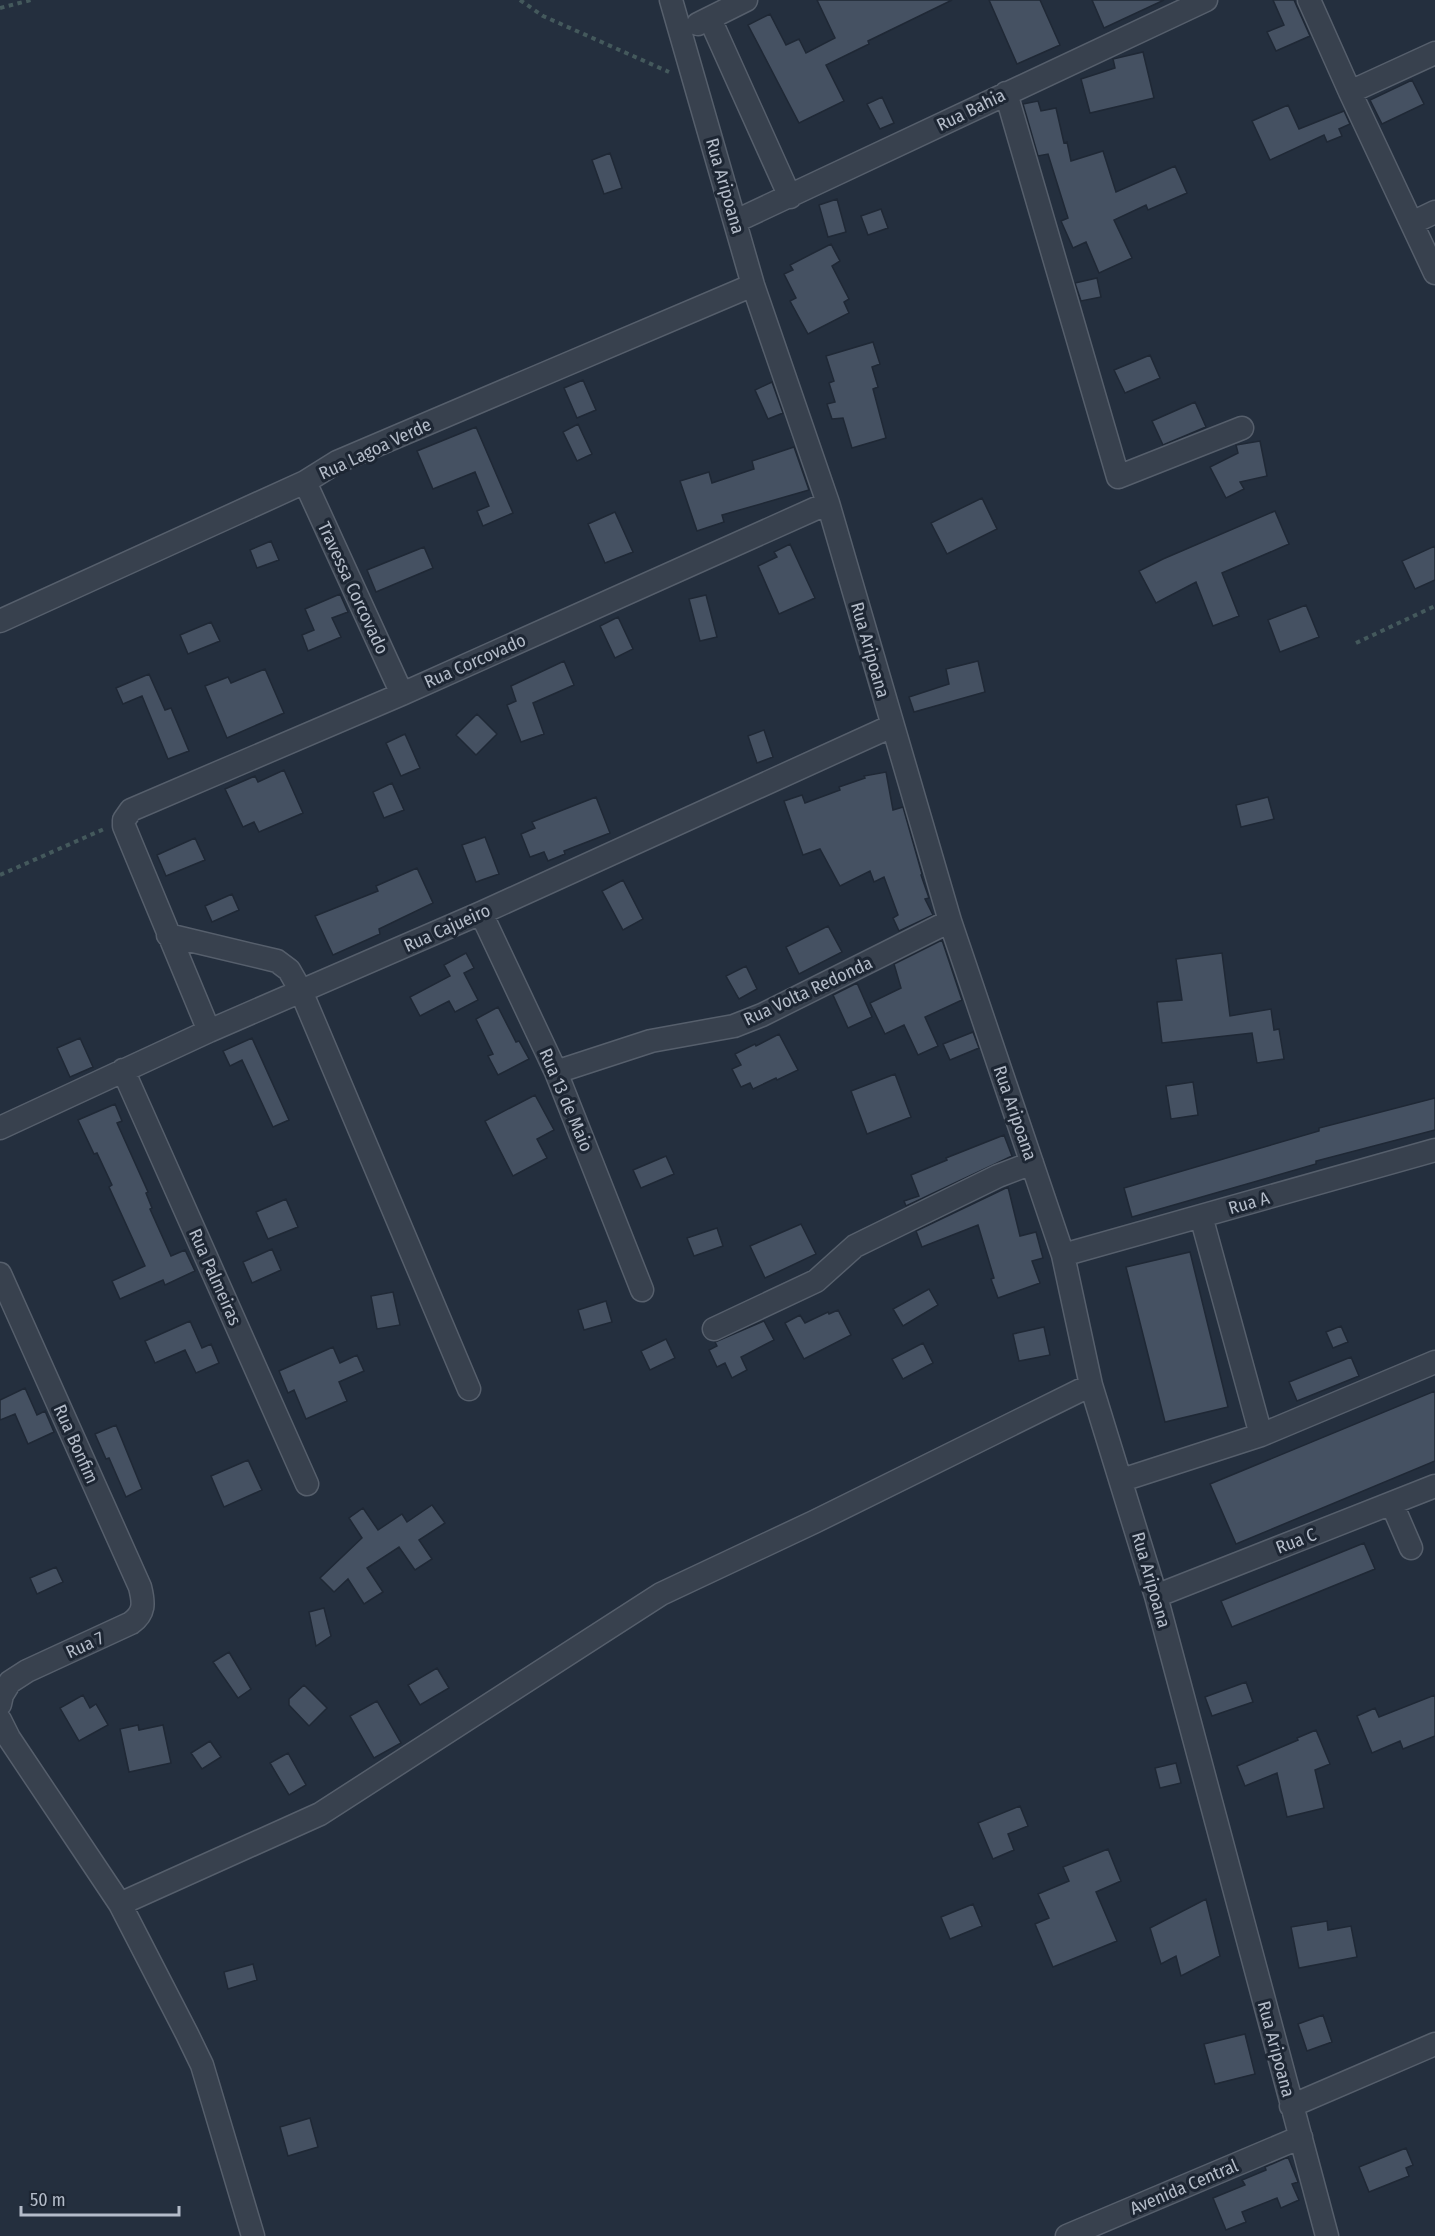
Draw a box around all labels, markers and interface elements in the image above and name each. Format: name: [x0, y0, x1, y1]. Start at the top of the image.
street label: Rua Bahia: [933, 84, 1009, 136]
street label: Rua Aripoana: [701, 136, 749, 237]
street label: Rua Lagoa Verde: [315, 413, 435, 485]
street label: Travessa Corcovado: [313, 518, 393, 658]
street label: Rua Aripoana: [846, 600, 894, 701]
street label: Rua Corcovado: [421, 629, 529, 693]
street label: Rua Cajueiro: [400, 899, 494, 957]
street label: Rua Volta Redonda: [740, 951, 876, 1030]
street label: Rua 13 de Maio: [534, 1045, 598, 1155]
street label: Rua Aripoana: [989, 1063, 1042, 1163]
street label: Rua A: [1226, 1187, 1273, 1219]
street label: Rua Palmeiras: [184, 1225, 246, 1329]
street label: Rua Bonfim: [49, 1401, 103, 1487]
street label: Rua C: [1273, 1523, 1319, 1559]
street label: Rua Aripoana: [1127, 1530, 1175, 1631]
street label: Rua 7: [62, 1627, 108, 1663]
street label: Rua Aripoana: [1253, 1999, 1299, 2100]
street label: Avenida Central: [1127, 2154, 1242, 2220]
scale bar: [21, 2179, 178, 2217]
text: 50 m: [30, 2189, 66, 2211]

